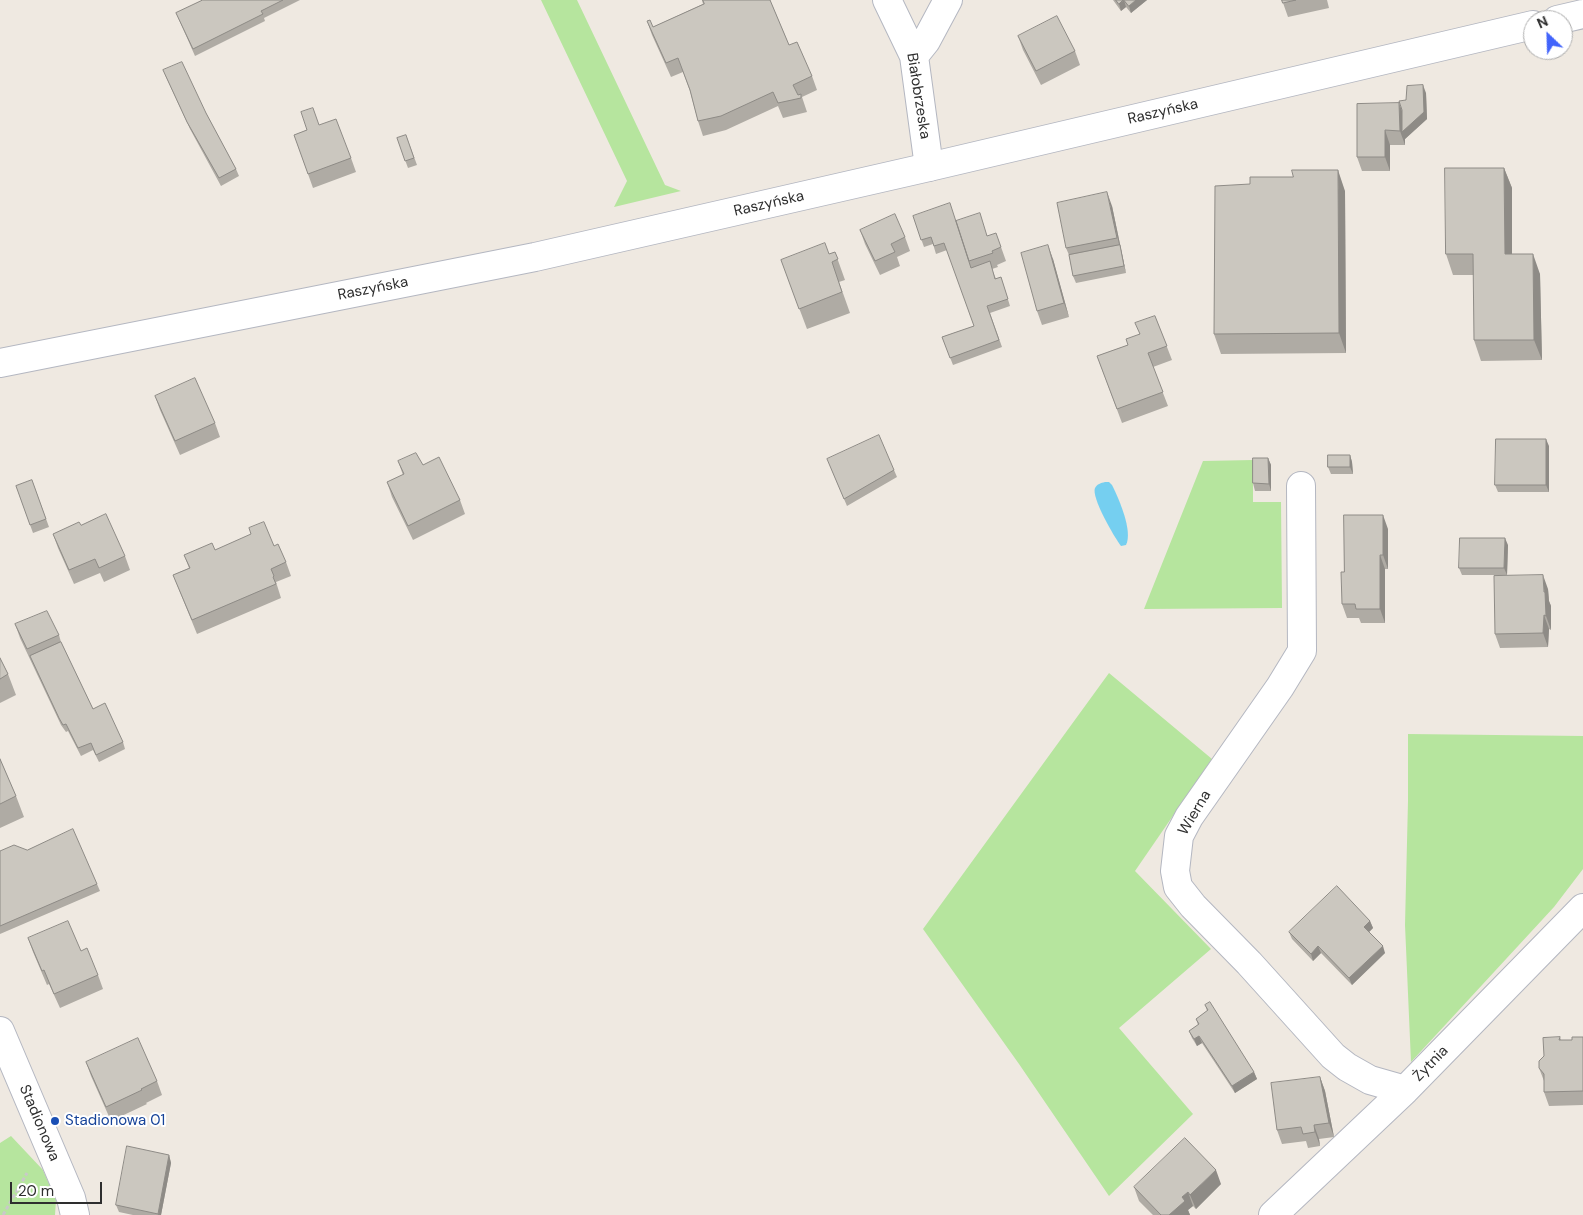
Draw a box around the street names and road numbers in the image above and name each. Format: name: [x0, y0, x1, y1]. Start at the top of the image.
street label: Białobrzeska: [902, 52, 934, 140]
street label: Raszyńska: [1126, 95, 1200, 129]
street label: Raszyńska: [732, 187, 806, 221]
street label: Raszyńska: [336, 273, 410, 305]
street label: Wierna: [1175, 787, 1215, 839]
street label: Żytnia: [1410, 1042, 1452, 1086]
street label: Stadionowa: [15, 1082, 63, 1164]

